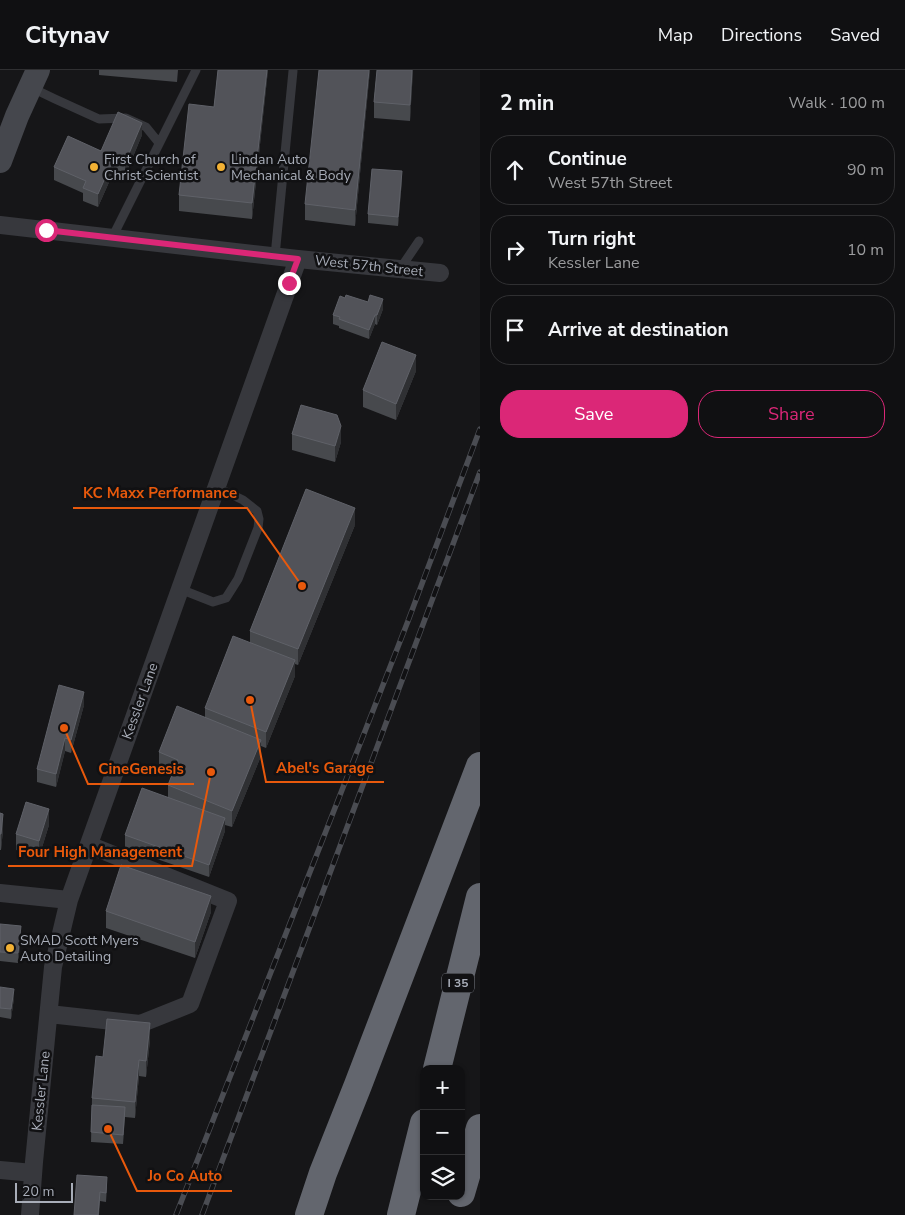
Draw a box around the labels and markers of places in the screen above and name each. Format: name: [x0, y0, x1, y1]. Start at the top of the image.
place label: First Church of Christ Scientist: [104, 150, 198, 185]
place label: Lindan Auto Mechanical & Body: [231, 150, 352, 185]
marker: First Church of Christ Scientist: [88, 161, 100, 173]
marker: Lindan Auto Mechanical & Body: [215, 161, 227, 173]
callout: KC Maxx Performance: [73, 478, 247, 508]
callout: Abel's Garage: [266, 752, 384, 782]
callout: CineGenesis: [88, 754, 194, 784]
callout: Four High Management: [8, 836, 192, 866]
place label: SMAD Scott Myers Auto Detailing: [20, 931, 139, 966]
marker: SMAD Scott Myers Auto Detailing: [4, 942, 16, 954]
callout: Jo Co Auto: [137, 1161, 232, 1191]

